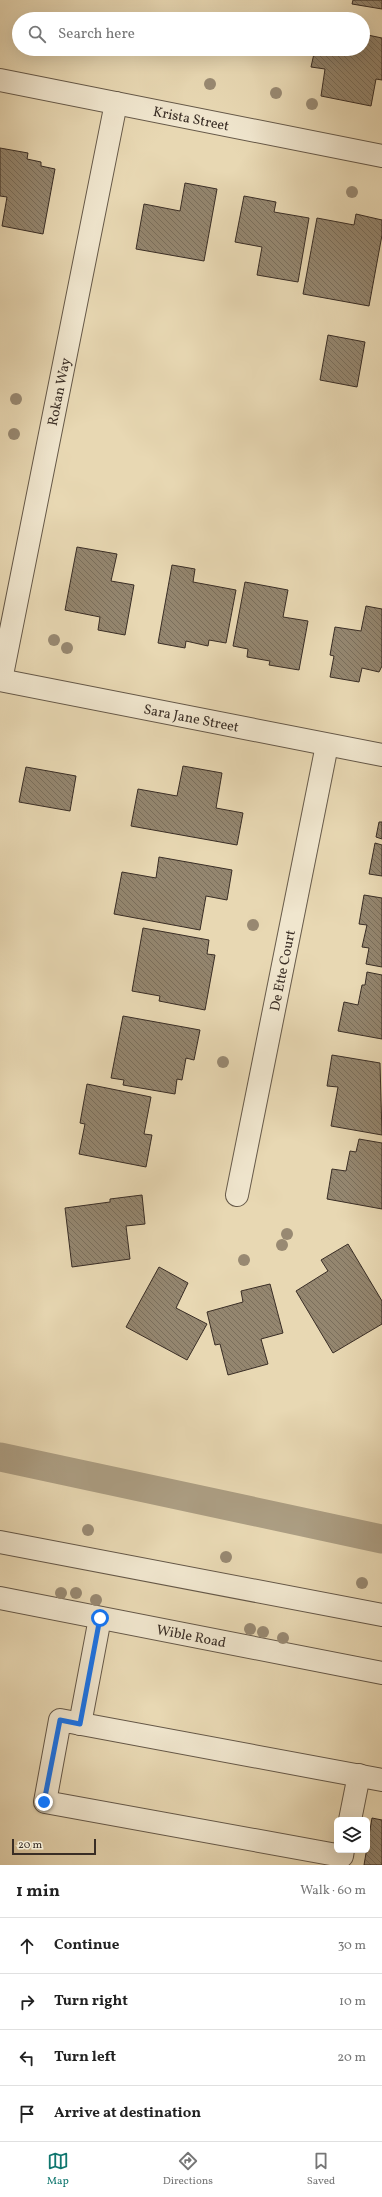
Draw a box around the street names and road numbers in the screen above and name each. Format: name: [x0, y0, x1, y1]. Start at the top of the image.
street label: Krista Street: [151, 103, 231, 136]
street label: Rokan Way: [44, 356, 76, 428]
street label: Sara Jane Street: [142, 700, 240, 738]
street label: De Ette Court: [266, 928, 301, 1013]
street label: Wible Road: [155, 1621, 228, 1653]

